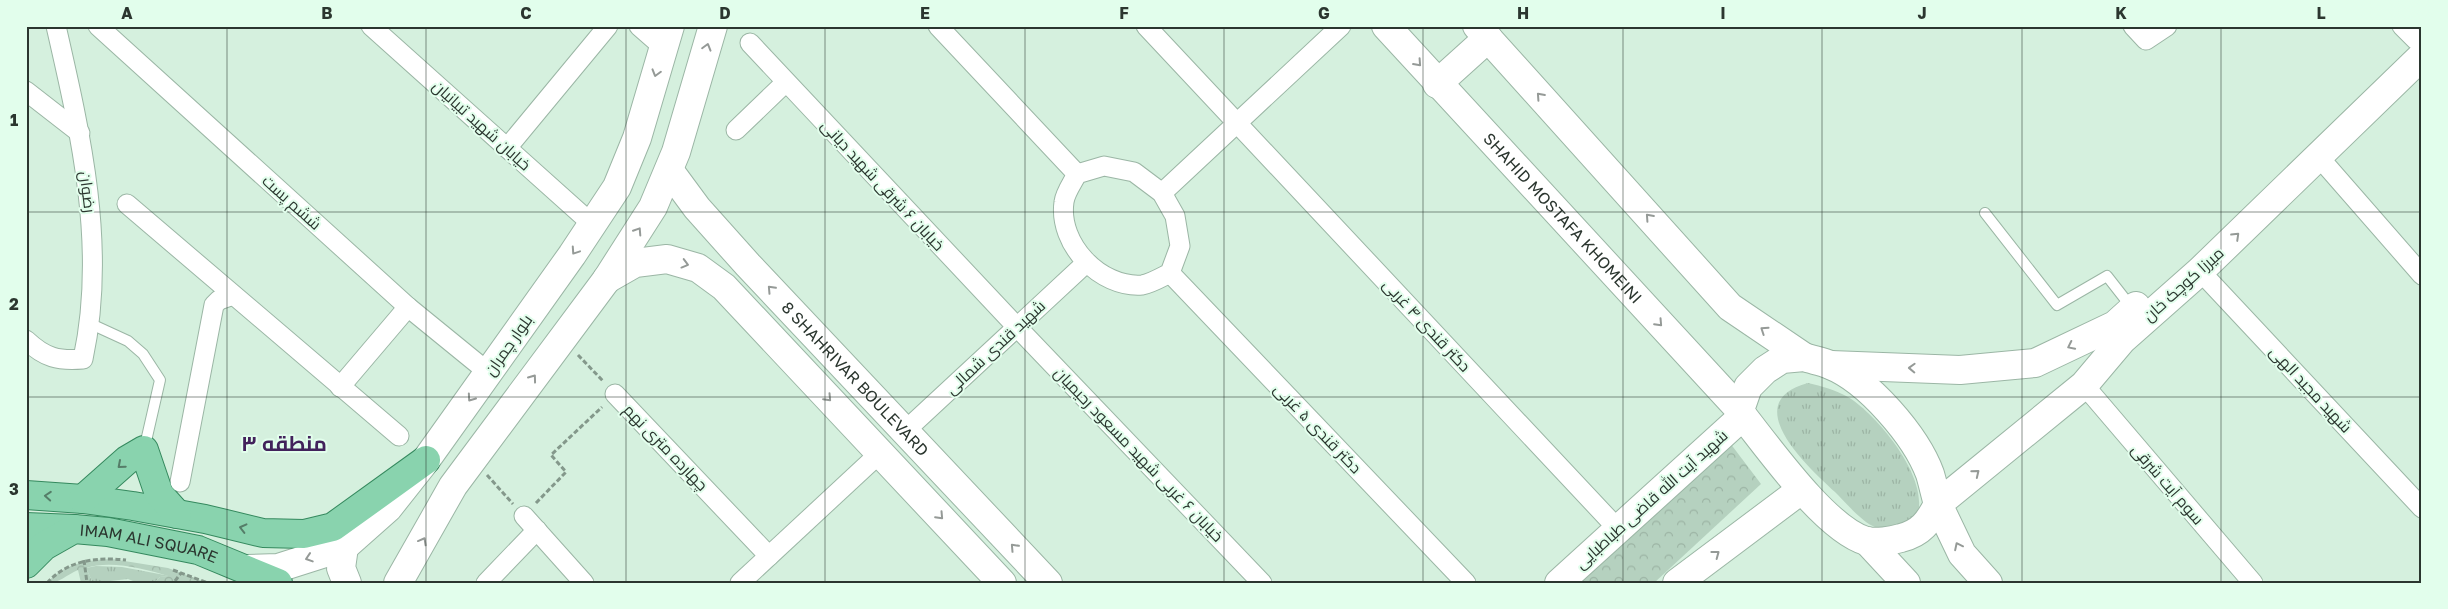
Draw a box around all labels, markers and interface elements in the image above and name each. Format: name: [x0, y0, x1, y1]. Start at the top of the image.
text: A: [121, 3, 133, 23]
text: B: [321, 3, 333, 23]
text: C: [520, 3, 532, 23]
text: D: [719, 3, 731, 23]
text: E: [920, 3, 930, 23]
text: F: [1119, 3, 1129, 23]
text: G: [1318, 3, 1330, 23]
text: H: [1517, 3, 1529, 23]
text: I: [1720, 3, 1726, 23]
text: J: [1917, 3, 1927, 23]
text: K: [2115, 3, 2127, 23]
text: L: [2316, 3, 2326, 23]
one-way arrow: [701, 43, 711, 52]
one-way arrow: [1412, 57, 1421, 66]
one-way arrow: [652, 68, 662, 77]
street label: خیابان شهید تبیانیان: [428, 75, 535, 175]
one-way arrow: [1537, 92, 1546, 101]
text: 1: [10, 110, 18, 130]
street label: خیابان ۶ شرقی شهید دیانی: [816, 115, 949, 255]
street label: SHAHID MOSTAFA KHOMEINI: [1479, 128, 1646, 307]
street label: رضوان: [75, 170, 100, 214]
street label: ششم پست: [257, 170, 326, 235]
one-way arrow: [1645, 213, 1654, 222]
one-way arrow: [631, 227, 641, 236]
one-way arrow: [2230, 233, 2239, 242]
street label: میرزا کوچک خان: [2139, 243, 2229, 327]
one-way arrow: [572, 246, 581, 255]
one-way arrow: [681, 259, 689, 269]
street label: دکتر قندی ۴ غربی: [1378, 274, 1475, 376]
one-way arrow: [768, 285, 777, 294]
text: 2: [9, 294, 19, 314]
street label: شهید قندی شمالی: [941, 295, 1050, 399]
street label: 8 SHAHRIVAR BOULEVARD: [778, 297, 933, 460]
street label: بلوار چمران: [480, 310, 538, 381]
one-way arrow: [1653, 318, 1662, 327]
one-way arrow: [1760, 327, 1769, 336]
one-way arrow: [2067, 340, 2076, 350]
street label: شهید مجید الهی: [2265, 341, 2356, 437]
street label: خیابان ۶ غربی شهید مسعود رحیمیان: [1049, 362, 1228, 546]
one-way arrow: [1908, 363, 1916, 373]
one-way arrow: [527, 374, 537, 383]
street label: دکتر قندی ۵ غربی: [1269, 379, 1366, 478]
one-way arrow: [468, 392, 477, 402]
one-way arrow: [822, 392, 831, 401]
street label: چهارده متری نهم: [618, 399, 712, 496]
street label: شهید آیت الله قاضی طباطبایی: [1571, 425, 1732, 574]
district label: منطقه ۳: [241, 430, 327, 456]
street label: سوم آیت شرقی: [2126, 439, 2209, 530]
one-way arrow: [118, 459, 127, 468]
one-way arrow: [1970, 471, 1979, 479]
text: 3: [9, 479, 19, 499]
one-way arrow: [44, 491, 52, 502]
one-way arrow: [934, 511, 943, 520]
street label: IMAM ALI SQUARE: [79, 520, 221, 567]
one-way arrow: [238, 523, 247, 534]
one-way arrow: [417, 537, 427, 546]
one-way arrow: [1954, 542, 1965, 551]
one-way arrow: [1011, 544, 1020, 553]
one-way arrow: [1710, 551, 1719, 559]
one-way arrow: [306, 552, 314, 562]

